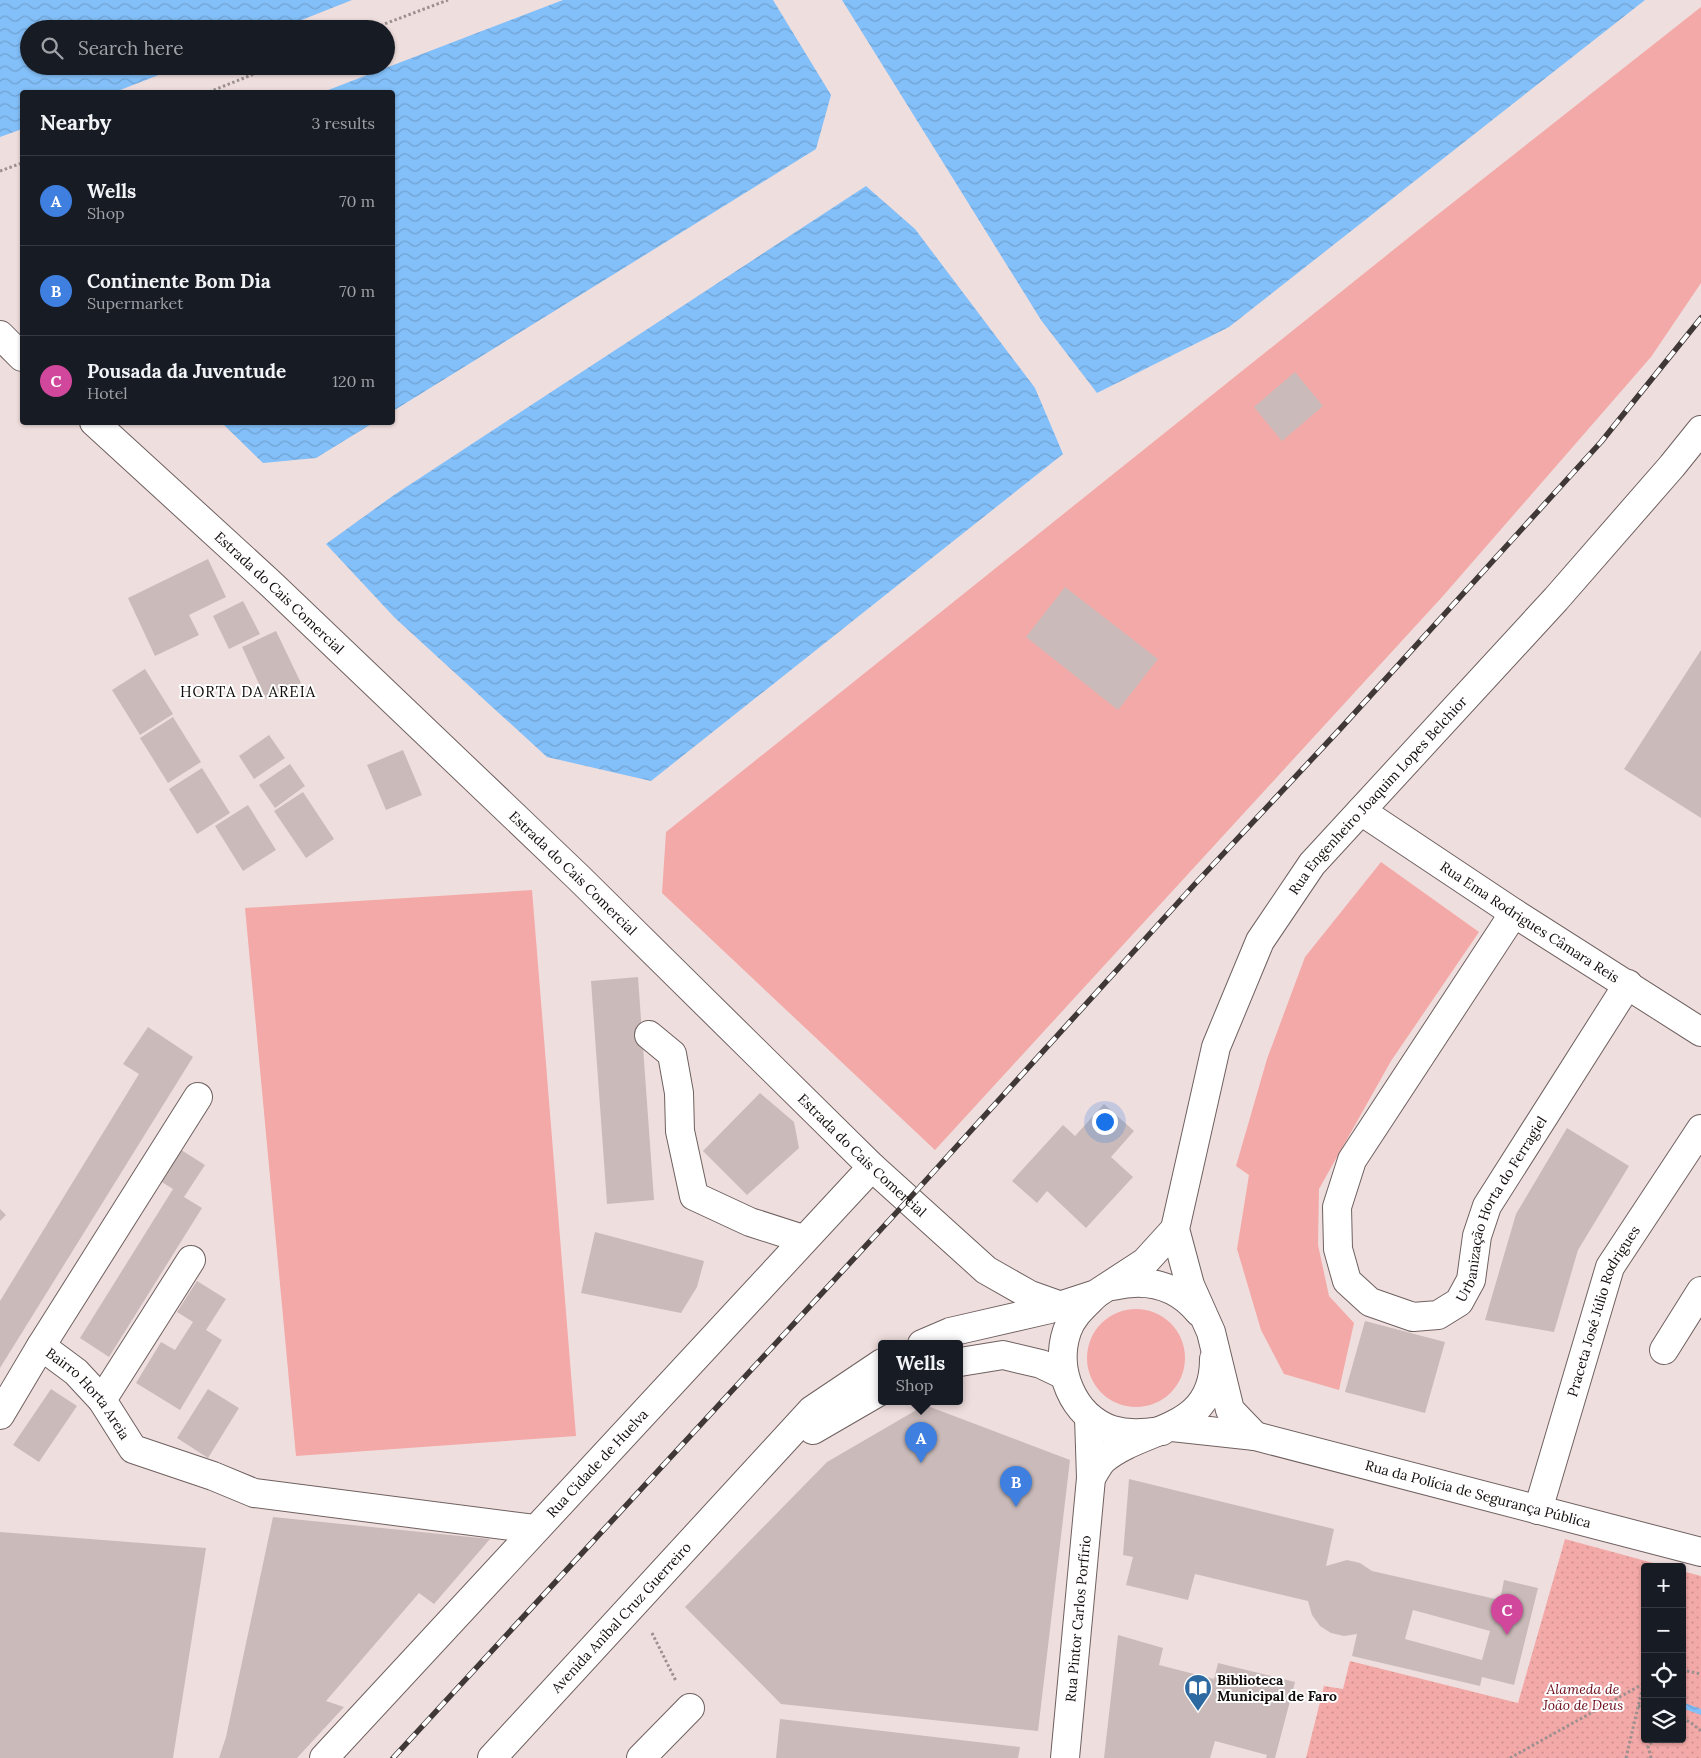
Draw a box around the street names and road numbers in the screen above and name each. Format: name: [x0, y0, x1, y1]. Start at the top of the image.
street label: Estrada do Cais Comercial: [211, 528, 348, 658]
street label: Rua Engenheiro Joaquim Lopes Belchior: [1285, 692, 1471, 898]
street label: Estrada do Cais Comercial: [505, 807, 641, 939]
street label: Rua Ema Rodrigues Câmara Reis: [1437, 857, 1623, 987]
street label: Estrada do Cais Comercial: [794, 1090, 930, 1221]
street label: Urbanização Horta do Ferragiel: [1452, 1113, 1551, 1305]
street label: Praceta José Júlio Rodrigues: [1563, 1222, 1644, 1399]
street label: Bairro Horta Areia: [42, 1344, 134, 1443]
street label: Rua Cidade de Huelva: [543, 1405, 652, 1521]
street label: Rua da Polícia de Segurança Pública: [1363, 1456, 1593, 1532]
street label: Rua Pintor Carlos Porfírio: [1061, 1534, 1095, 1703]
street label: Avenida Aníbal Cruz Guerreiro: [547, 1538, 695, 1697]

